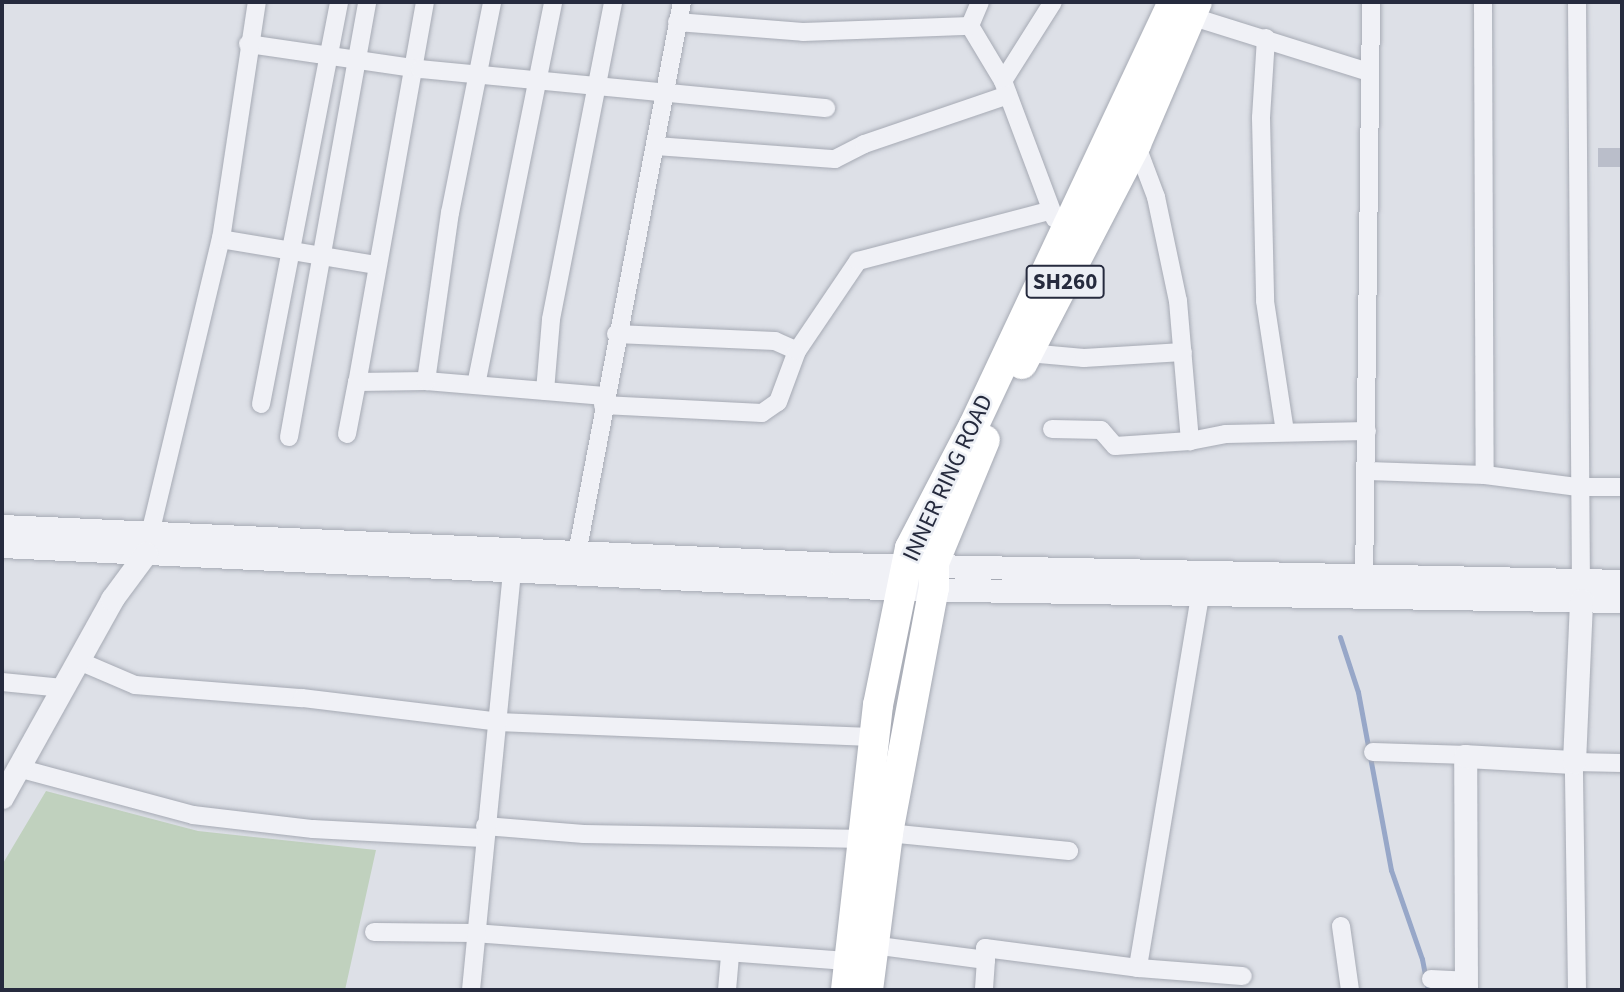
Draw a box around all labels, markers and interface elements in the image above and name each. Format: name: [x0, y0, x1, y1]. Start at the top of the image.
road number: SH260: [1025, 262, 1105, 302]
street label: INNER RING ROAD: [897, 390, 999, 566]

